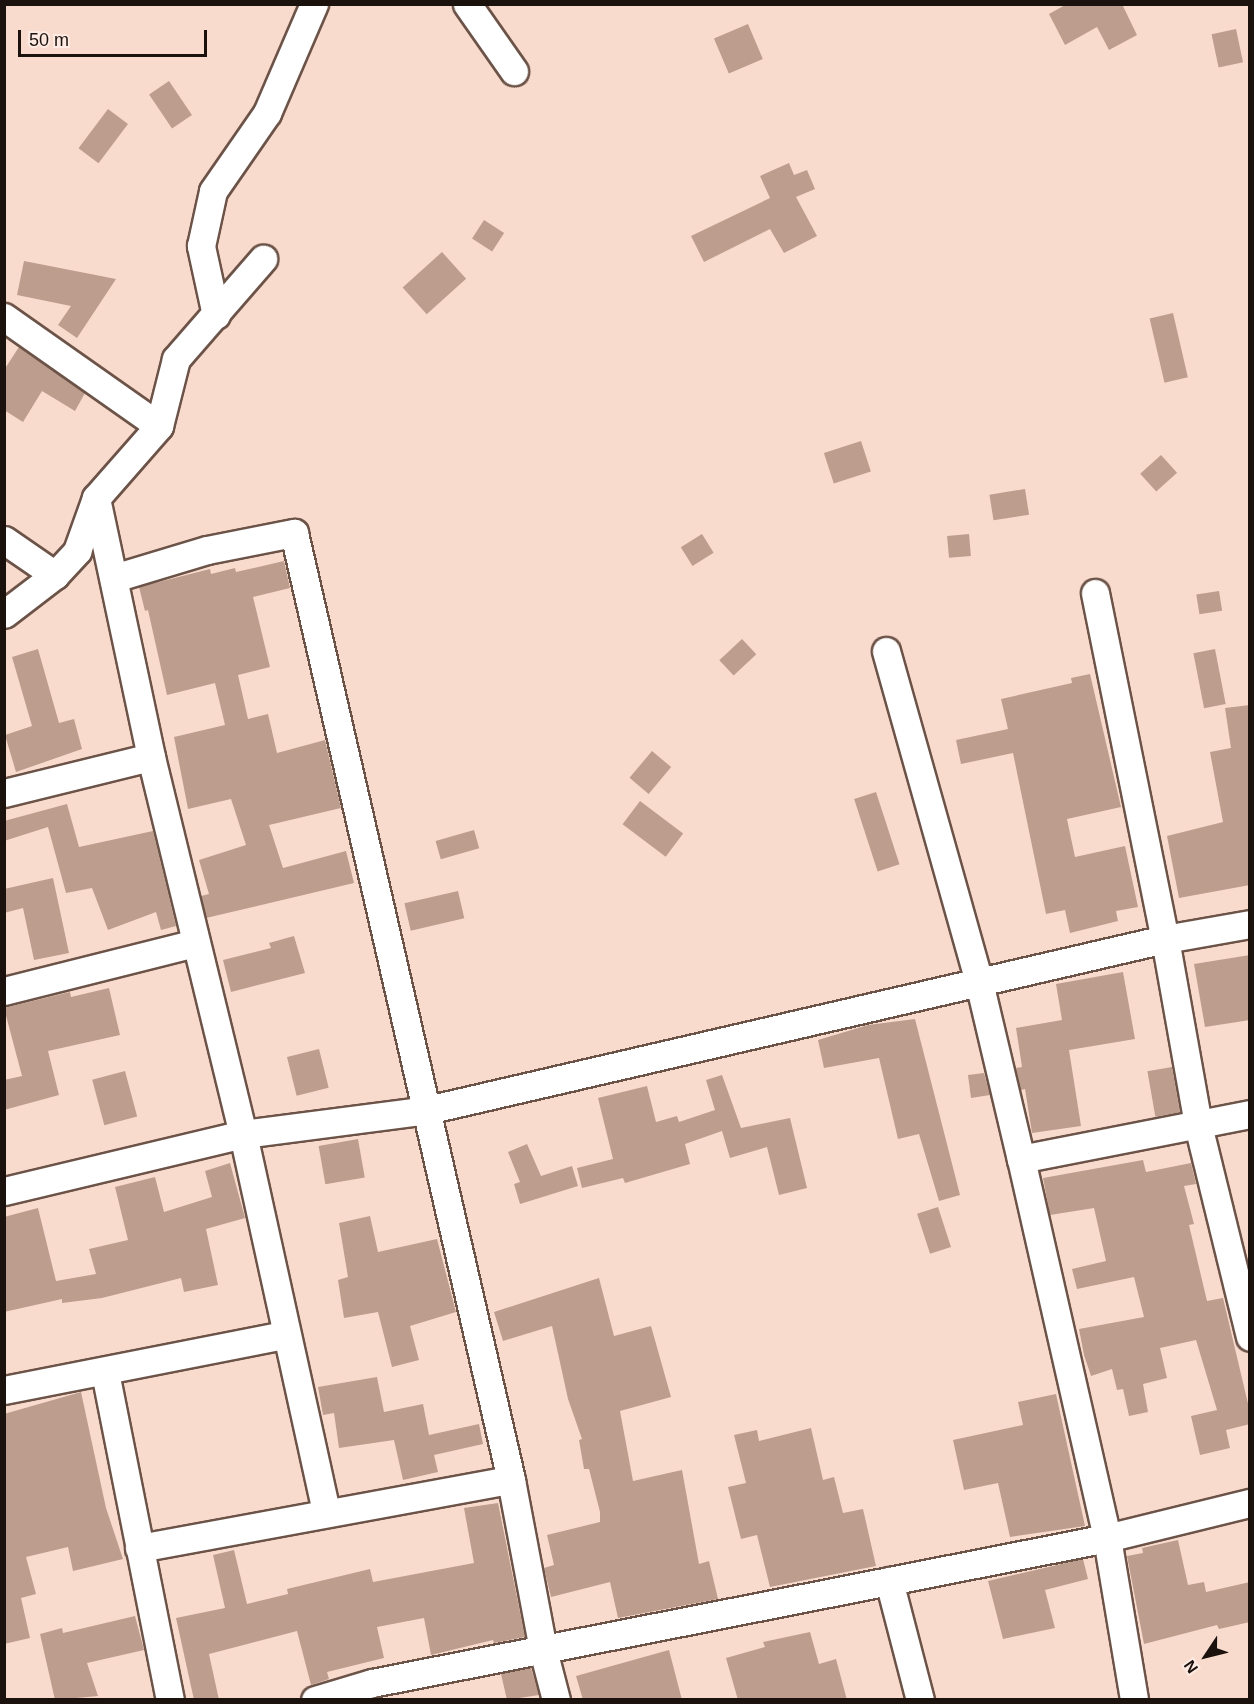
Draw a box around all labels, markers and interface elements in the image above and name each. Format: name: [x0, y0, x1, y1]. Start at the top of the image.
scale bar: [21, 18, 210, 56]
text: 50 m: [29, 30, 69, 50]
north arrow: [1176, 1626, 1236, 1686]
text: N: [1181, 1657, 1201, 1676]

